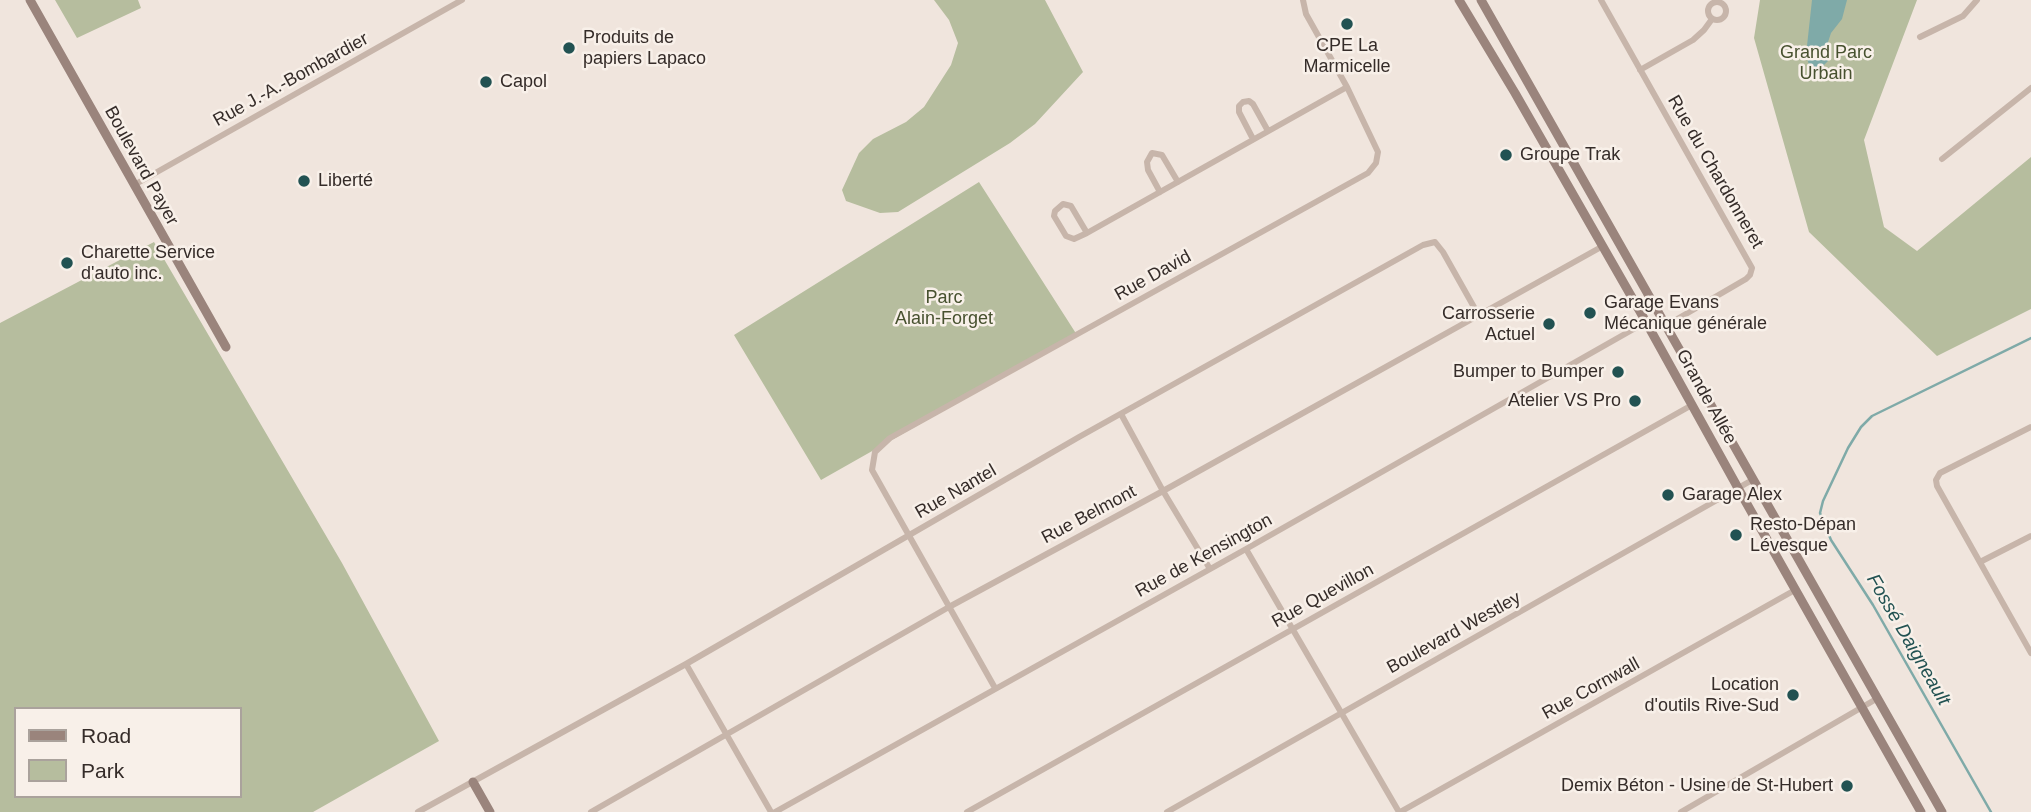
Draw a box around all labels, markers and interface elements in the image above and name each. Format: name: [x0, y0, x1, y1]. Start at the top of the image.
marker: CPE La Marmicelle: [1339, 16, 1355, 32]
place label: Produits de papiers Lapaco: [583, 27, 706, 70]
street label: Rue J.-A.-Bombardier: [210, 28, 372, 132]
place label: CPE La Marmicelle: [1303, 35, 1391, 78]
marker: Produits de papiers Lapaco: [561, 40, 577, 56]
park label: Grand Parc Urbain: [1780, 42, 1872, 84]
place label: Capol: [500, 71, 547, 93]
marker: Capol: [478, 74, 494, 90]
street label: Rue du Chardonneret: [1662, 92, 1768, 252]
street label: Boulevard Payer: [99, 103, 183, 229]
place label: Groupe Trak: [1520, 144, 1620, 166]
marker: Groupe Trak: [1498, 147, 1514, 163]
place label: Liberté: [318, 170, 373, 192]
marker: Liberté: [296, 173, 312, 189]
place label: Charette Service d'auto inc.: [81, 242, 215, 284]
street label: Rue David: [1111, 246, 1195, 306]
marker: Charette Service d'auto inc.: [59, 255, 75, 271]
park label: Parc Alain-Forget: [895, 287, 993, 330]
place label: Garage Evans Mécanique générale: [1604, 292, 1767, 334]
place label: Carrosserie Actuel: [1442, 303, 1535, 346]
marker: Garage Evans Mécanique générale: [1582, 305, 1598, 321]
marker: Carrosserie Actuel: [1541, 316, 1557, 332]
street label: Grande Allée: [1671, 346, 1741, 448]
place label: Bumper to Bumper: [1453, 361, 1604, 383]
marker: Bumper to Bumper: [1610, 364, 1626, 380]
place label: Atelier VS Pro: [1508, 390, 1621, 412]
marker: Atelier VS Pro: [1627, 393, 1643, 409]
street label: Rue Nantel: [912, 460, 1000, 524]
street label: Rue Belmont: [1038, 481, 1140, 549]
place label: Garage Alex: [1682, 484, 1782, 506]
marker: Garage Alex: [1660, 487, 1676, 503]
street label: Rue de Kensington: [1132, 509, 1276, 603]
place label: Resto-Dépan Lévesque: [1750, 514, 1856, 556]
marker: Resto-Dépan Lévesque: [1728, 527, 1744, 543]
street label: Rue Quevillon: [1268, 559, 1378, 633]
water label: Fossé Daigneault: [1861, 570, 1955, 710]
street label: Boulevard Westley: [1383, 587, 1525, 679]
street label: Rue Cornwall: [1539, 653, 1643, 725]
place label: Location d'outils Rive-Sud: [1645, 674, 1779, 716]
marker: Location d'outils Rive-Sud: [1785, 687, 1801, 703]
legend: [14, 707, 242, 798]
text: Road: [81, 724, 131, 747]
text: Park: [81, 759, 124, 782]
place label: Demix Béton - Usine de St-Hubert: [1561, 775, 1833, 797]
marker: Demix Béton - Usine de St-Hubert: [1839, 778, 1855, 794]

